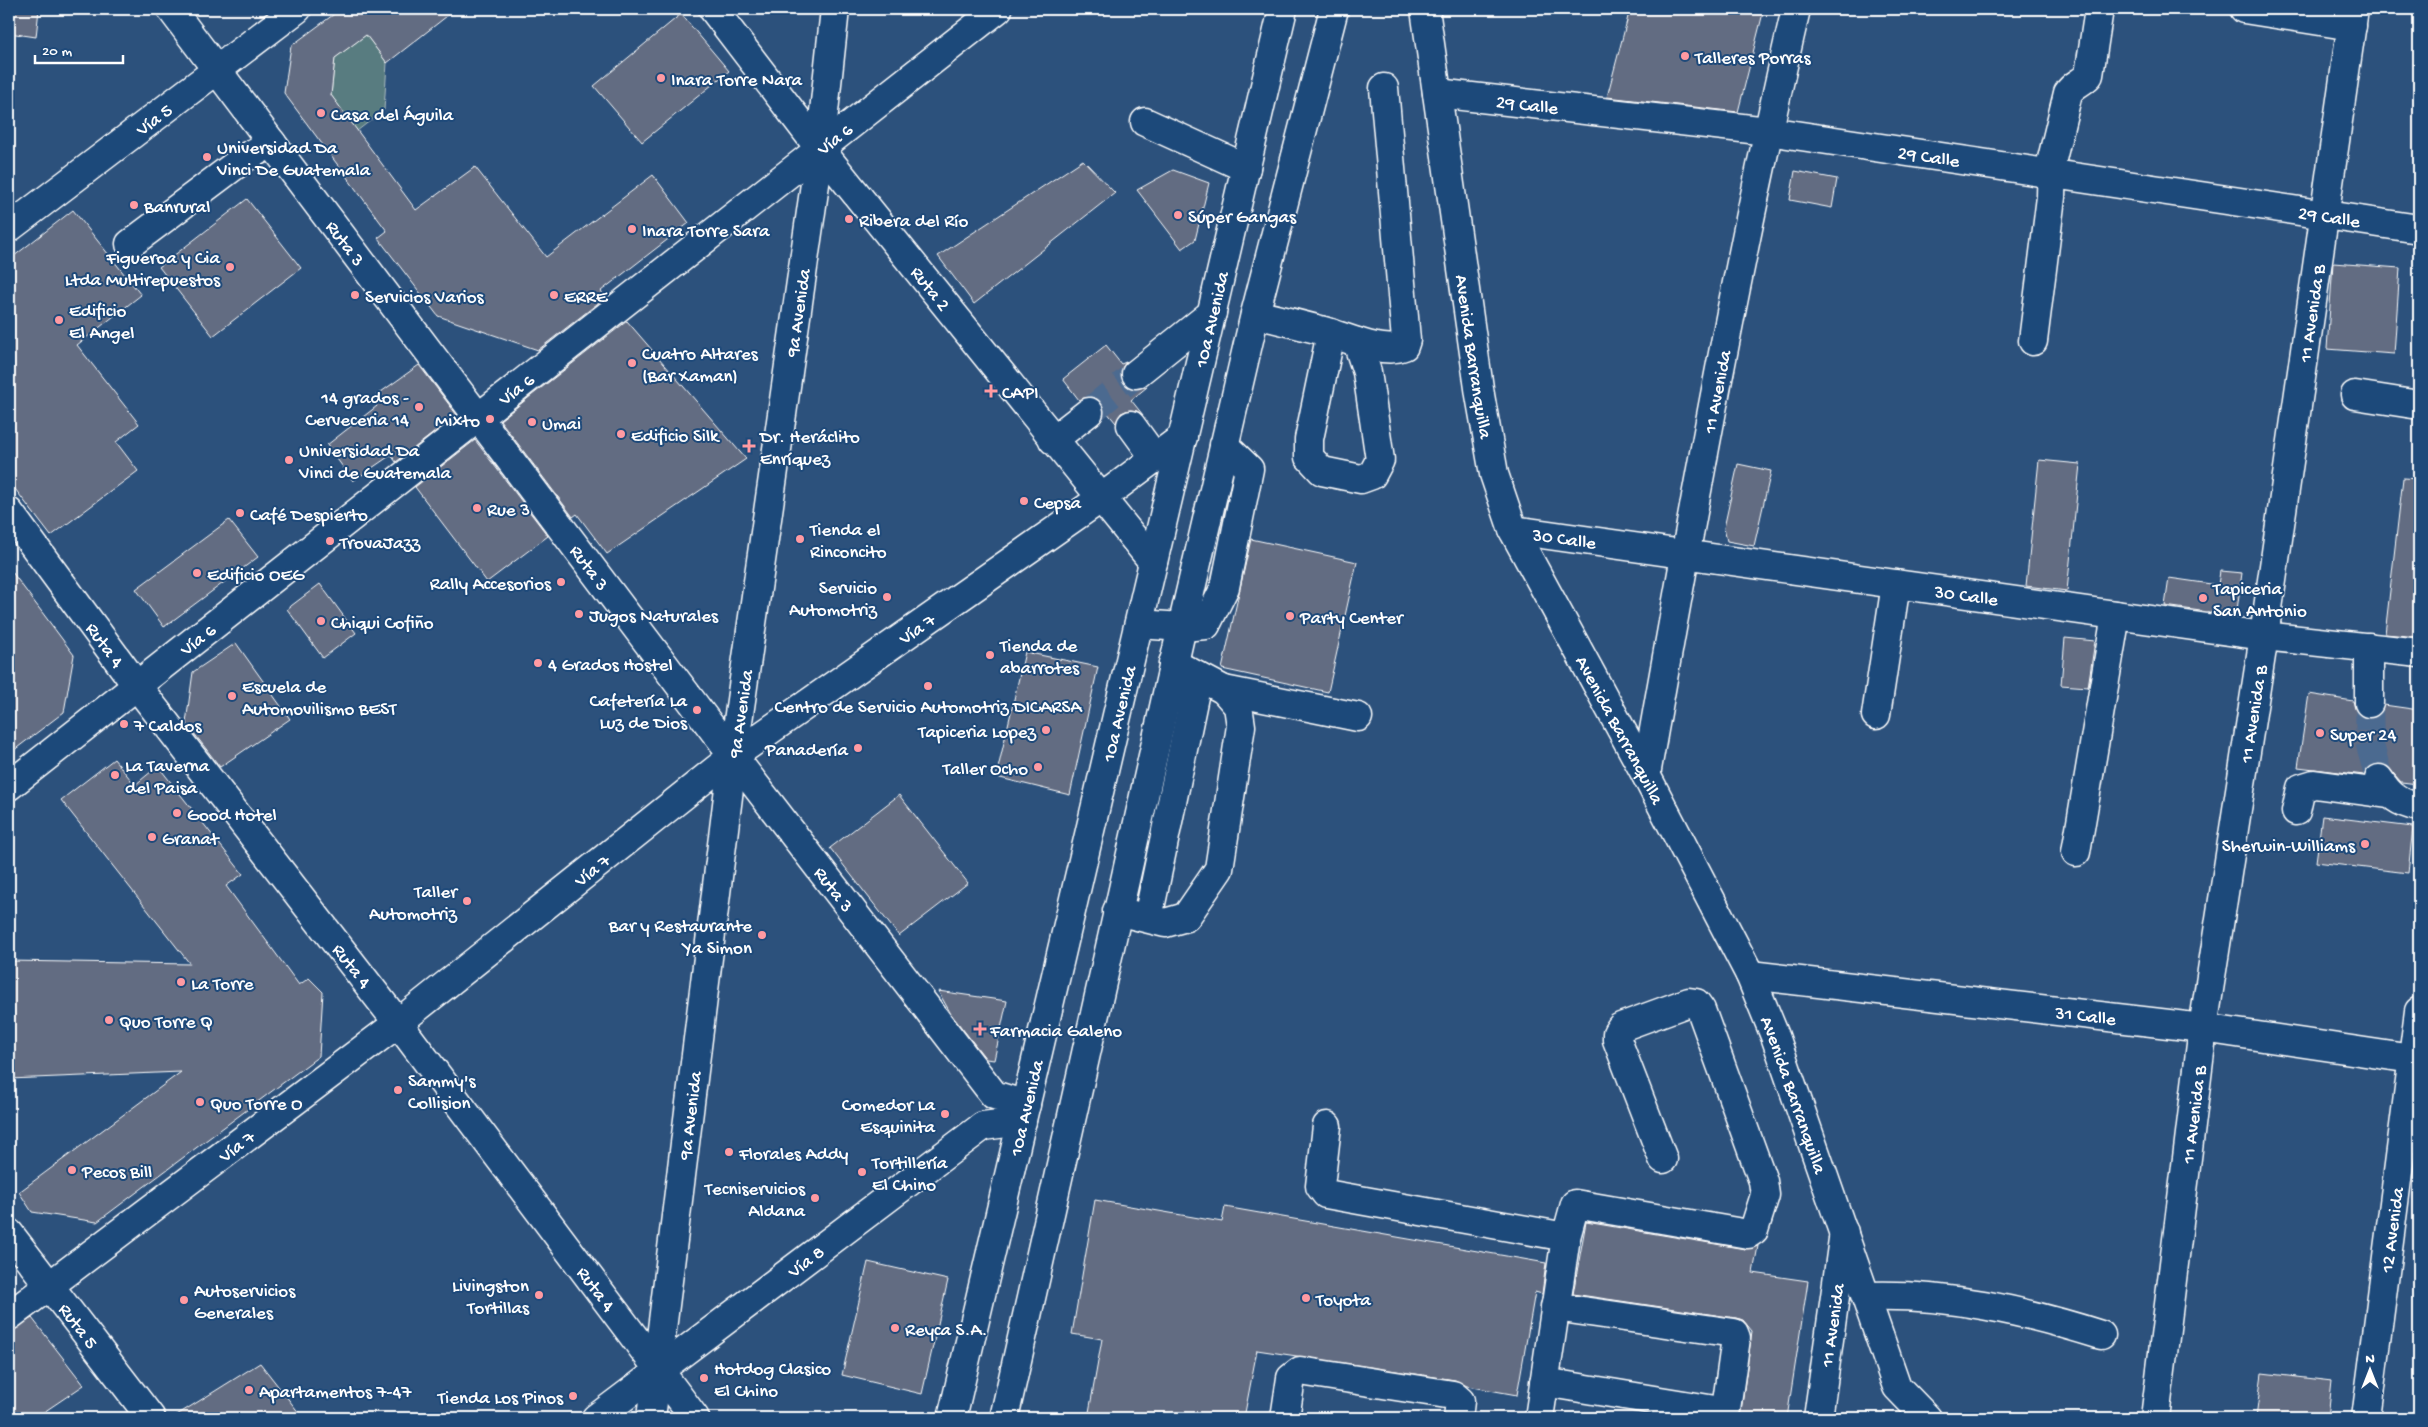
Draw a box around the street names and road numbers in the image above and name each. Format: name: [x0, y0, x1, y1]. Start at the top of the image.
street label: 29 Calle: [1495, 92, 1560, 122]
street label: Vía 5: [132, 100, 178, 143]
street label: Vía 6: [813, 119, 859, 163]
street label: 29 Calle: [1896, 143, 1961, 175]
street label: 29 Calle: [2296, 203, 2362, 235]
street label: Ruta 3: [319, 217, 369, 272]
street label: 11 Avenida B: [2295, 262, 2332, 365]
street label: Ruta 2: [904, 263, 954, 317]
street label: 9a Avenida: [782, 266, 818, 360]
street label: 10a Avenida: [1191, 268, 1236, 371]
street label: Avenida Barranquilla: [1448, 273, 1496, 442]
street label: 11 Avenida: [1700, 347, 1739, 436]
street label: Vía 6: [494, 369, 540, 413]
street label: 30 Calle: [1530, 525, 1598, 557]
street label: Ruta 3: [563, 541, 613, 597]
street label: 30 Calle: [1932, 581, 2000, 613]
street label: Vía 7: [895, 609, 942, 652]
street label: Ruta 4: [79, 619, 128, 673]
street label: Vía 6: [176, 620, 222, 663]
street label: Avenida Barranquilla: [1569, 653, 1668, 810]
street label: 10a Avenida: [1098, 662, 1144, 765]
street label: 11 Avenida B: [2236, 663, 2274, 766]
street label: 9a Avenida: [725, 667, 760, 761]
street label: Vía 7: [570, 850, 617, 894]
street label: Ruta 3: [807, 863, 857, 918]
street label: Ruta 4: [326, 940, 375, 994]
street label: 31 Calle: [2053, 1003, 2117, 1033]
street label: Avenida Barranquilla: [1753, 1013, 1830, 1179]
street label: 10a Avenida: [1006, 1057, 1051, 1159]
street label: 11 Avenida B: [2178, 1063, 2213, 1166]
street label: 9a Avenida: [675, 1069, 709, 1162]
street label: Vía 7: [214, 1126, 262, 1170]
street label: 12 Avenida: [2377, 1185, 2411, 1275]
street label: Vía 8: [783, 1242, 830, 1285]
street label: Ruta 4: [570, 1263, 619, 1317]
street label: 11 Avenida: [1817, 1281, 1852, 1370]
street label: Ruta 5: [52, 1300, 102, 1355]

